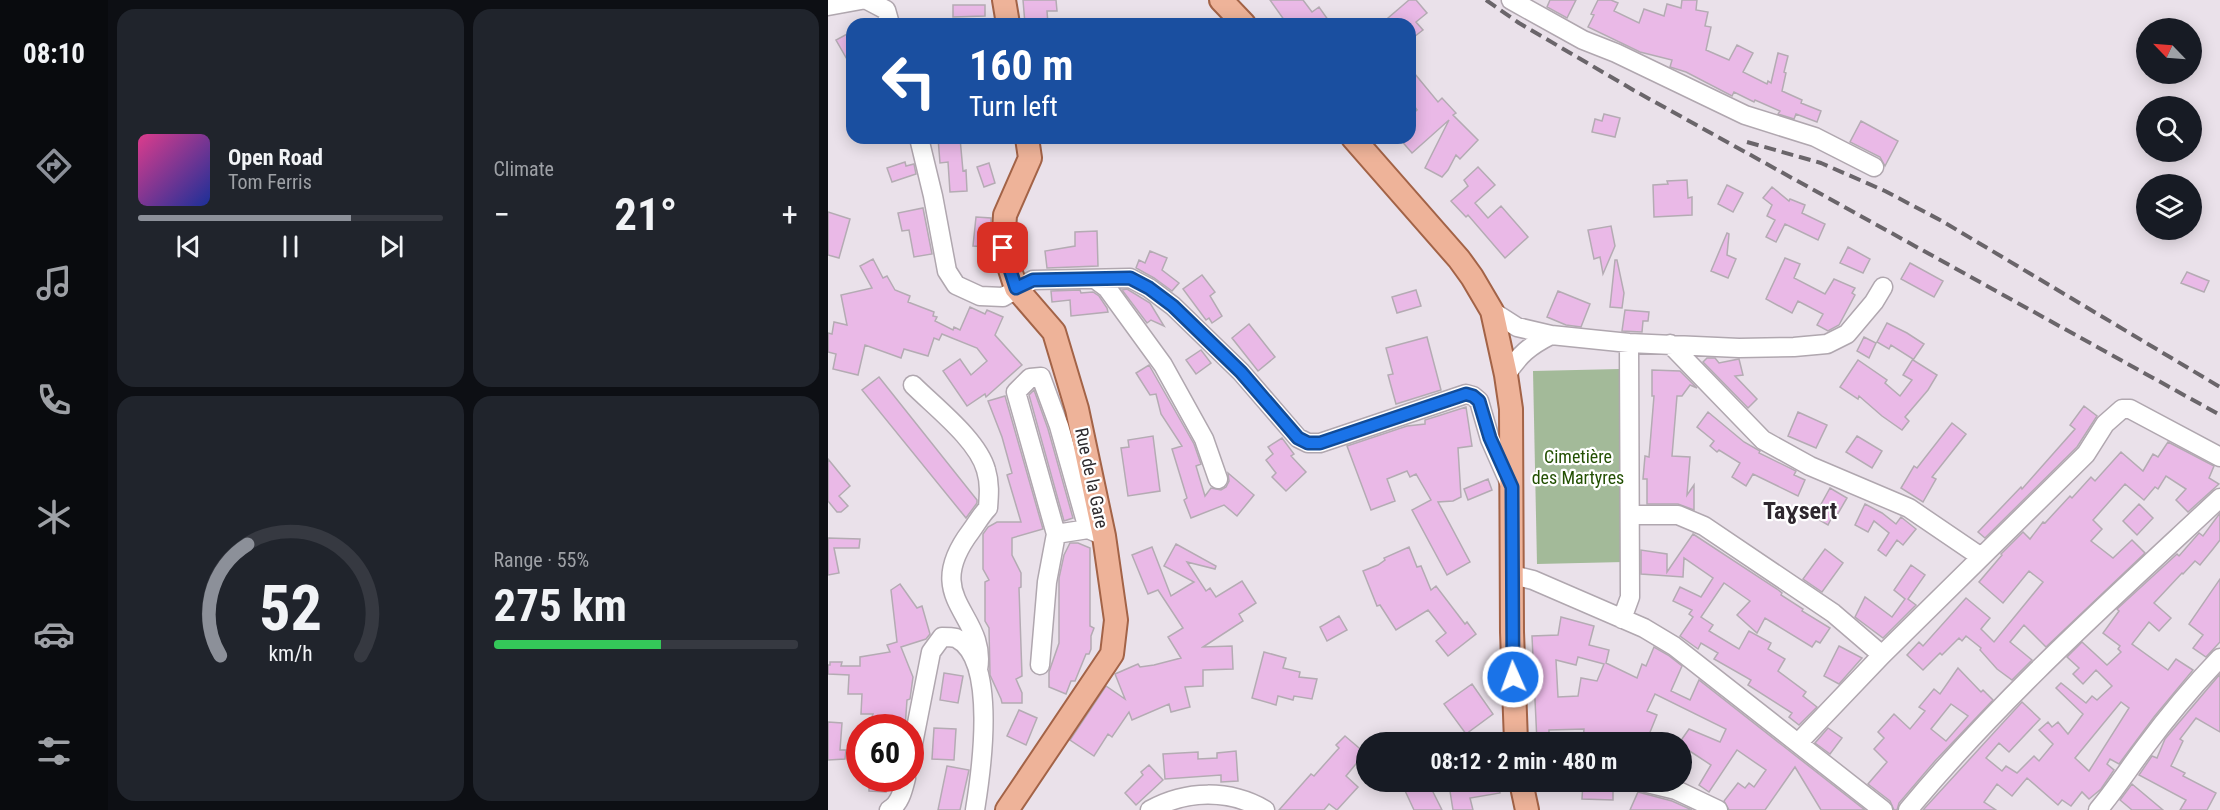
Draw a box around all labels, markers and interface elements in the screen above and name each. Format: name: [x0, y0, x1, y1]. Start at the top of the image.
north arrow: [2136, 18, 2202, 84]
map controls: [2136, 18, 2202, 240]
text: 08:10: [23, 38, 85, 70]
text: 160 m: [969, 41, 1074, 90]
icon: left: [870, 42, 948, 120]
text: Turn left: [969, 91, 1058, 123]
button: search: [2136, 96, 2202, 162]
icon: directions: [33, 145, 75, 187]
text: Open Road: [228, 145, 323, 170]
text: Climate: [494, 157, 554, 181]
text: Tom Ferris: [228, 170, 312, 194]
button: layers: [2136, 174, 2202, 240]
text: 21°: [614, 188, 677, 241]
text: −: [494, 195, 510, 234]
text: +: [782, 195, 798, 234]
pin: [977, 222, 1028, 273]
icon: previous: [172, 230, 205, 263]
icon: pause: [274, 230, 307, 263]
icon: next: [375, 230, 408, 263]
icon: arrive: [986, 231, 1019, 264]
icon: music: [33, 262, 75, 304]
icon: phone: [33, 379, 75, 421]
street label: Rue de la Gare: [1071, 426, 1113, 530]
park label: Cimetière des Martyres: [1532, 446, 1624, 488]
icon: climate: [33, 496, 75, 538]
district label: Taɣsert: [1763, 497, 1837, 525]
text: Range · 55%: [494, 548, 589, 572]
text: 52: [259, 572, 322, 645]
text: 275 km: [494, 579, 627, 632]
icon: car: [33, 613, 75, 655]
text: km/h: [268, 641, 312, 666]
position arrow: [1481, 645, 1545, 709]
speed limit sign: 60: [846, 714, 924, 792]
icon: filters: [33, 730, 75, 772]
text: 08:12 · 2 min · 480 m: [1431, 749, 1617, 774]

